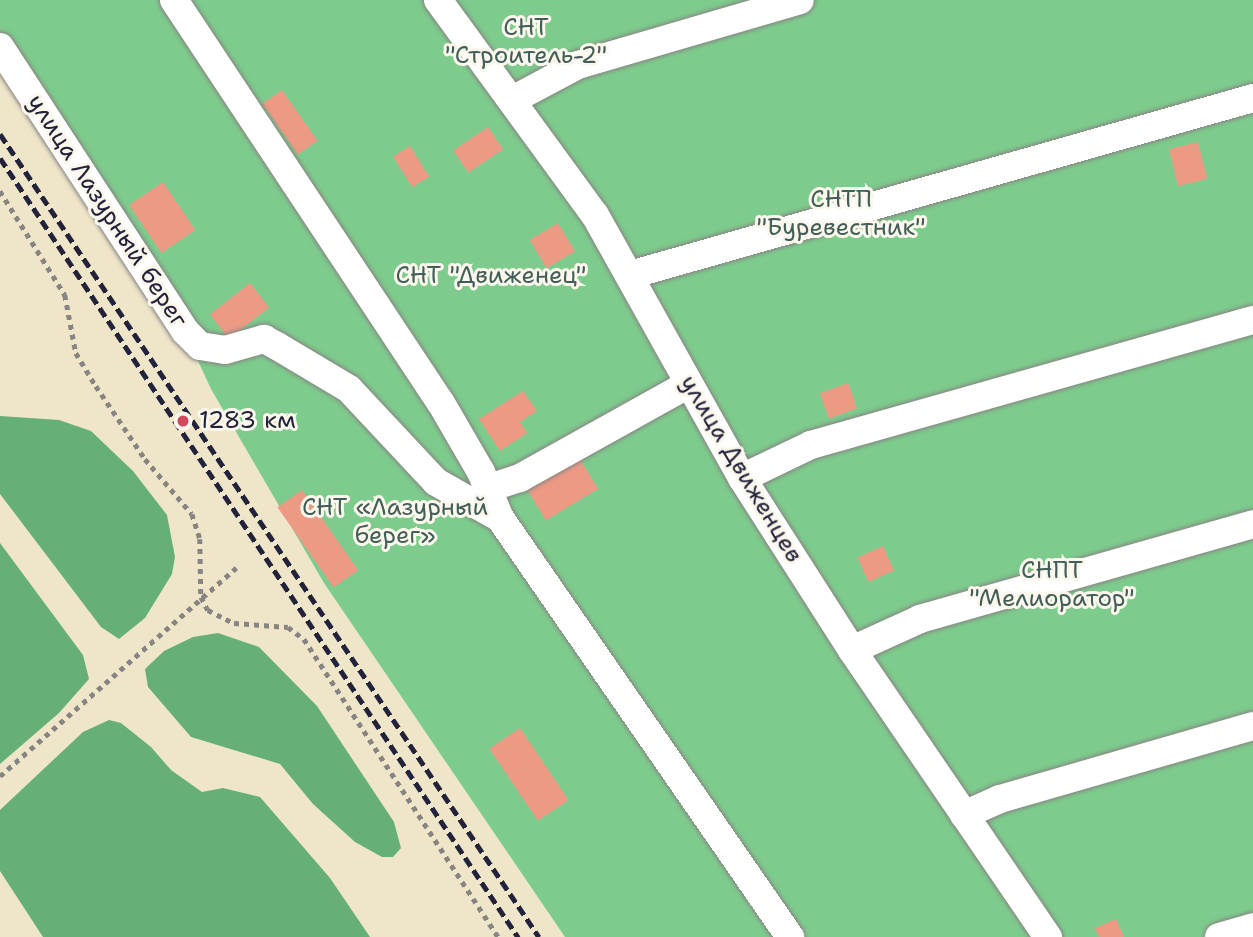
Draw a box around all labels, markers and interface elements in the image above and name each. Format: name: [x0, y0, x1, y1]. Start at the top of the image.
park label: СНТ "Строитель-2": [445, 14, 607, 70]
street label: улица Лазурный берег: [21, 89, 193, 333]
park label: СНТП "Буревестник": [756, 186, 926, 242]
park label: СНТ "Движенец": [396, 262, 586, 290]
street label: улица Движенцев: [674, 370, 808, 568]
place label: 1283 км: [199, 407, 296, 435]
marker: 1283 км: [173, 411, 193, 431]
park label: СНТ «Лазурный берег»: [302, 494, 488, 550]
park label: СНПТ "Мелиоратор": [969, 557, 1135, 613]

